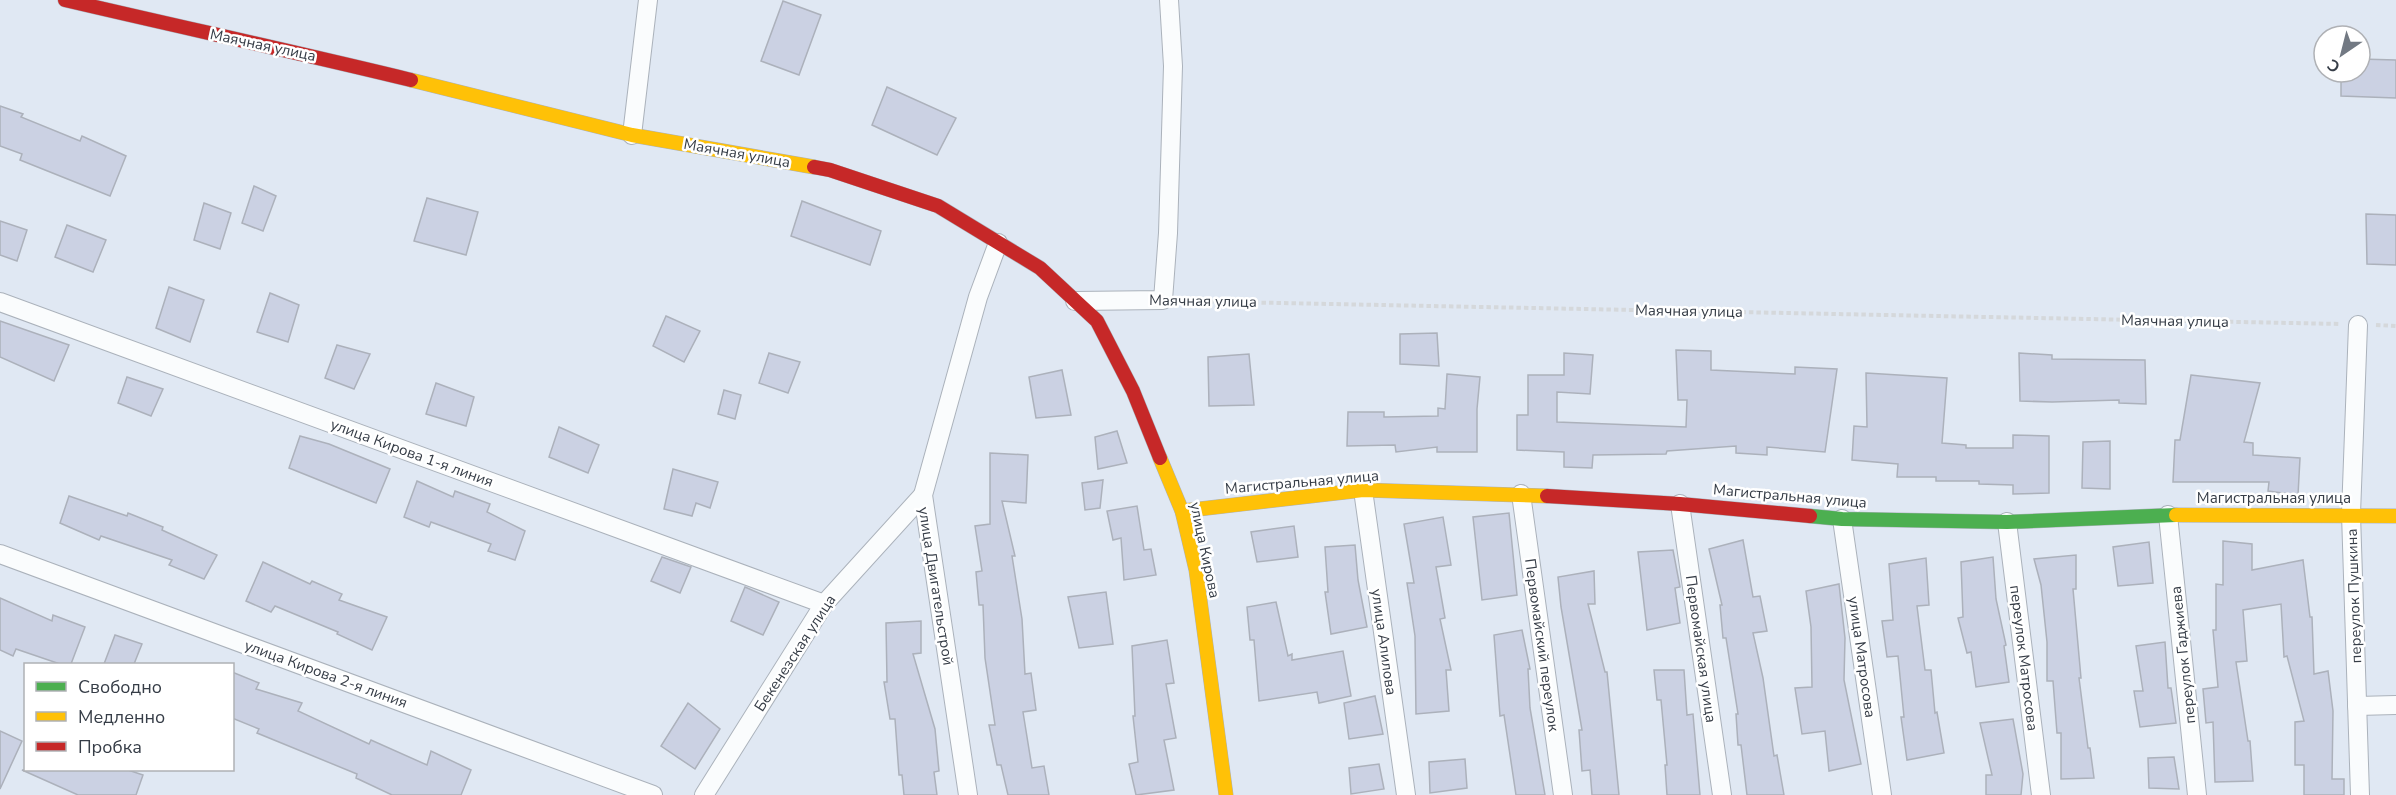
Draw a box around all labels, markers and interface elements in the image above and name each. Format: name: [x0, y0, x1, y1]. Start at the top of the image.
street label: Маячная улица: [208, 24, 318, 66]
north arrow: [2312, 24, 2372, 84]
text: С: [2323, 53, 2345, 78]
street label: Маячная улица: [682, 134, 792, 172]
street label: Маячная улица: [1149, 290, 1257, 312]
street label: Маячная улица: [1635, 300, 1743, 322]
street label: Маячная улица: [2121, 310, 2229, 332]
street label: улица Кирова 1-я линия: [328, 414, 496, 492]
street label: Магистральная улица: [1224, 465, 1380, 499]
street label: Магистральная улица: [1712, 479, 1868, 513]
street label: Магистральная улица: [2197, 488, 2351, 508]
street label: улица Кирова: [1185, 500, 1225, 600]
street label: улица Двигательстрой: [914, 505, 958, 667]
street label: переулок Пушкина: [2342, 528, 2366, 664]
street label: Первомайский переулок: [1520, 557, 1564, 733]
street label: Первомайская улица: [1681, 574, 1721, 724]
street label: переулок Матросова: [2005, 584, 2043, 732]
street label: переулок Гаджиева: [2166, 585, 2200, 725]
street label: улица Алилова: [1367, 587, 1401, 697]
street label: Бекенезская улица: [750, 591, 840, 715]
street label: улица Матросова: [1844, 595, 1880, 719]
street label: улица Кирова 2-я линия: [242, 635, 410, 713]
legend: [24, 663, 234, 771]
text: Свободно: [78, 675, 162, 699]
text: Медленно: [78, 705, 165, 729]
text: Пробка: [78, 735, 142, 759]

